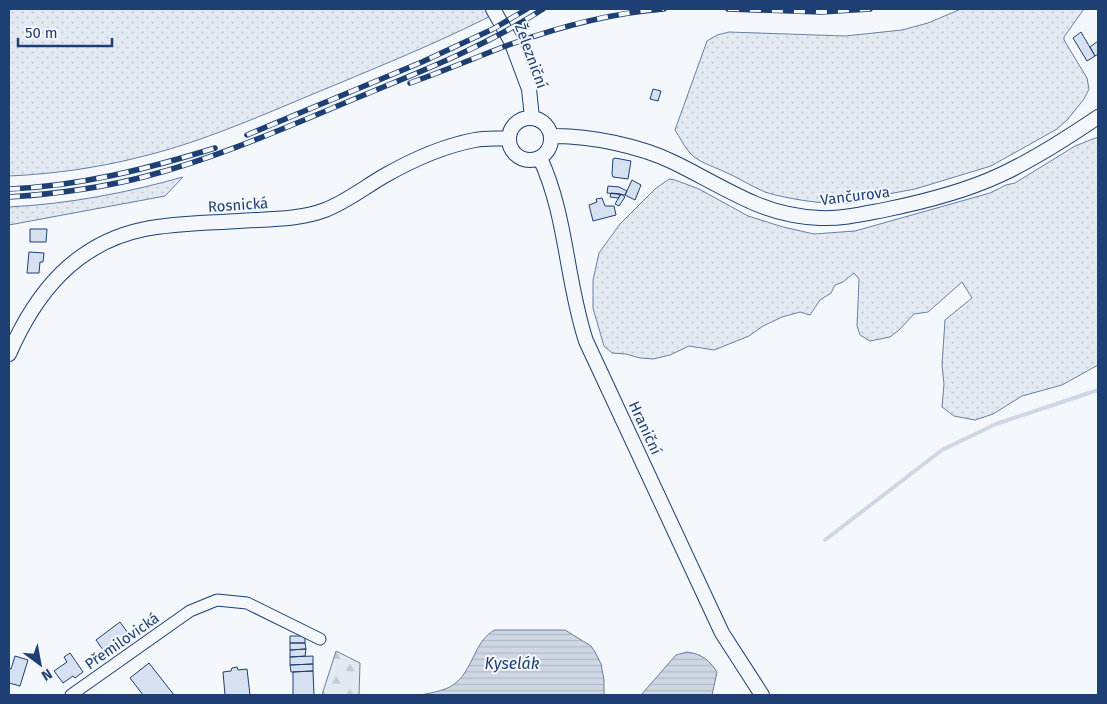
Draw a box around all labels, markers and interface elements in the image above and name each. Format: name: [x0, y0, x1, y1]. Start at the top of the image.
scale bar: [18, 15, 111, 47]
street label: Železniční: [511, 21, 551, 91]
text: 50 m: [25, 24, 58, 42]
street label: Vančurova: [819, 183, 891, 209]
street label: Rosnická: [207, 194, 269, 216]
street label: Hraniční: [625, 398, 665, 458]
street label: Přemilovická: [81, 609, 163, 673]
north arrow: [15, 639, 65, 689]
water label: Kyselák: [485, 654, 540, 673]
text: N: [38, 665, 55, 684]

